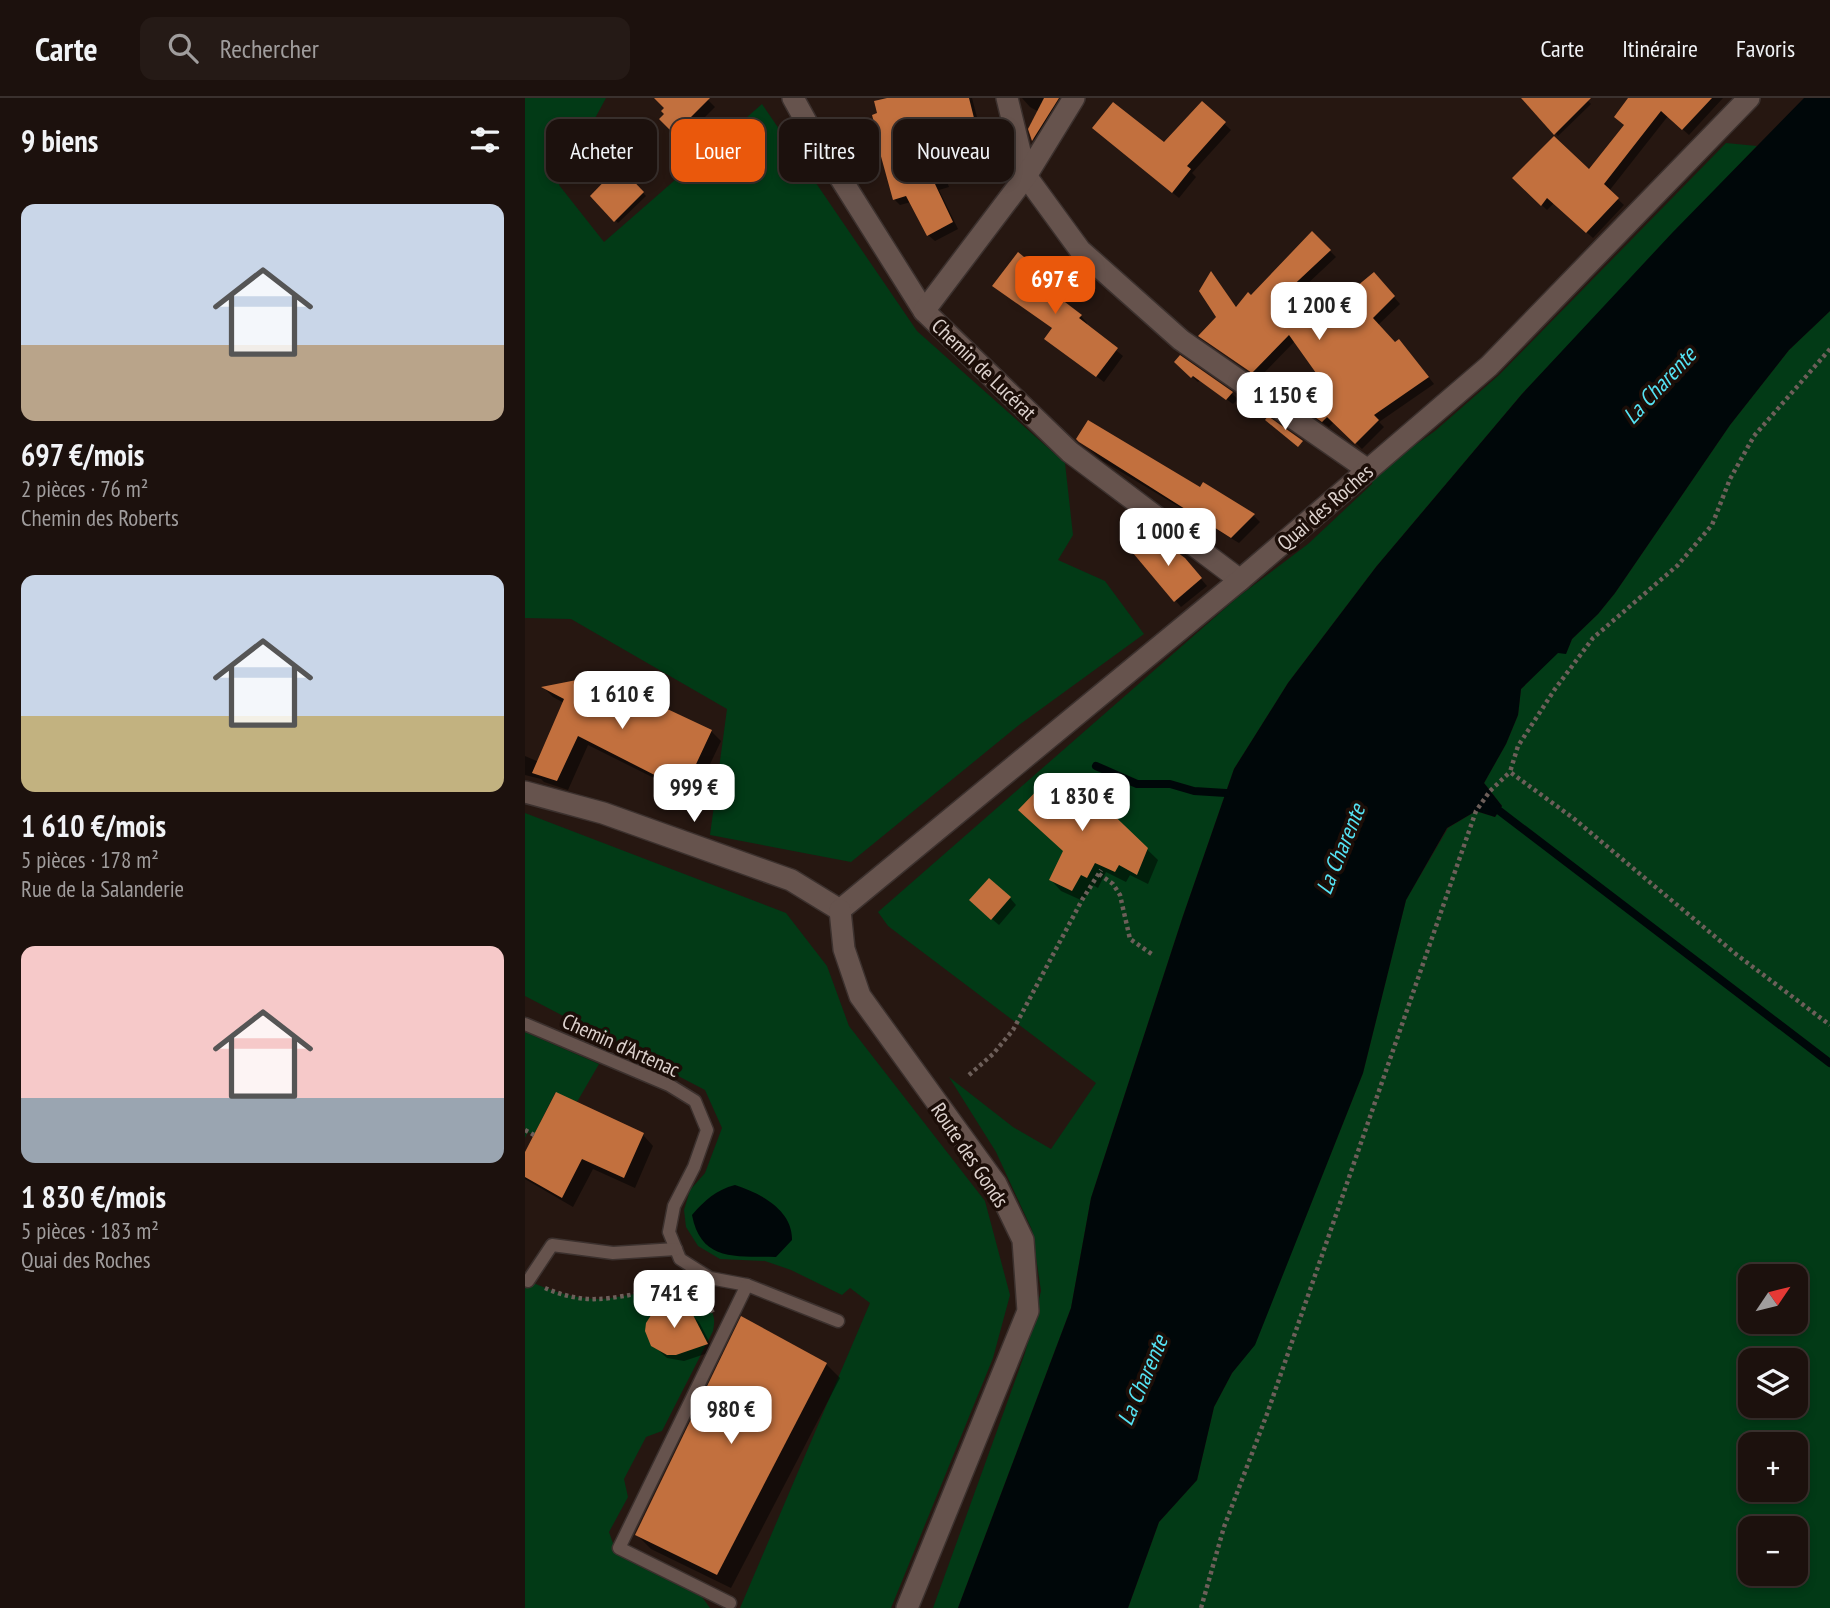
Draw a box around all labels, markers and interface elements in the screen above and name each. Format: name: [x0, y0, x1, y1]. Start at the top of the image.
search box: [140, 17, 630, 80]
text: Carte: [35, 27, 98, 70]
icon: search: [164, 29, 202, 67]
text: Rechercher: [220, 32, 319, 65]
text: Carte: [1540, 33, 1584, 64]
text: Itinéraire: [1622, 33, 1698, 64]
text: Favoris: [1736, 33, 1795, 64]
chip: Acheter: [546, 119, 657, 182]
chip: Louer: [671, 119, 765, 182]
chip: Filtres: [779, 119, 879, 182]
chip: Nouveau: [893, 119, 1014, 182]
text: 9 biens: [21, 121, 98, 160]
icon: filters: [466, 121, 504, 159]
icon: home: [200, 249, 326, 375]
pin: 697 €: [1006, 256, 1104, 316]
text: 697 €: [1031, 264, 1079, 293]
pin: 1 200 €: [1254, 282, 1384, 342]
text: 1 200 €: [1287, 290, 1351, 319]
street label: Chemin de Lucérat: [926, 312, 1042, 426]
water label: La Charente: [1616, 339, 1703, 430]
pin: 1 150 €: [1220, 372, 1350, 432]
text: 1 150 €: [1253, 380, 1317, 409]
text: 697 €/mois: [21, 435, 144, 474]
street label: Quai des Roches: [1272, 458, 1378, 556]
text: 2 pièces · 76 m²: [21, 474, 148, 503]
text: Chemin des Roberts: [21, 503, 179, 532]
pin: 1 000 €: [1103, 508, 1233, 568]
text: 1 000 €: [1136, 516, 1200, 545]
icon: home: [200, 620, 326, 746]
pin: 1 610 €: [557, 672, 687, 731]
text: 1 610 €: [590, 679, 654, 708]
pin: 999 €: [645, 764, 743, 824]
text: 999 €: [670, 772, 718, 801]
pin: 1 830 €: [1017, 774, 1147, 833]
text: 1 830 €: [1050, 781, 1114, 810]
water label: La Charente: [1309, 798, 1372, 898]
text: 1 610 €/mois: [21, 806, 166, 845]
text: 5 pièces · 178 m²: [21, 845, 159, 874]
text: Rue de la Salanderie: [21, 874, 184, 903]
icon: home: [200, 991, 326, 1117]
street label: Chemin d'Artenac: [558, 1007, 684, 1083]
street label: Route des Gonds: [925, 1098, 1015, 1212]
text: 1 830 €/mois: [21, 1177, 166, 1216]
text: 5 pièces · 183 m²: [21, 1216, 159, 1245]
text: Quai des Roches: [21, 1245, 150, 1274]
north arrow: [1738, 1264, 1808, 1334]
map controls: [1738, 1264, 1808, 1586]
pin: 741 €: [625, 1270, 723, 1330]
text: 741 €: [650, 1278, 698, 1307]
water label: La Charente: [1110, 1329, 1174, 1429]
button: layers: [1738, 1348, 1808, 1418]
pin: 980 €: [682, 1386, 780, 1446]
text: 980 €: [707, 1394, 755, 1423]
button: +: [1738, 1432, 1808, 1502]
button: −: [1738, 1516, 1808, 1586]

